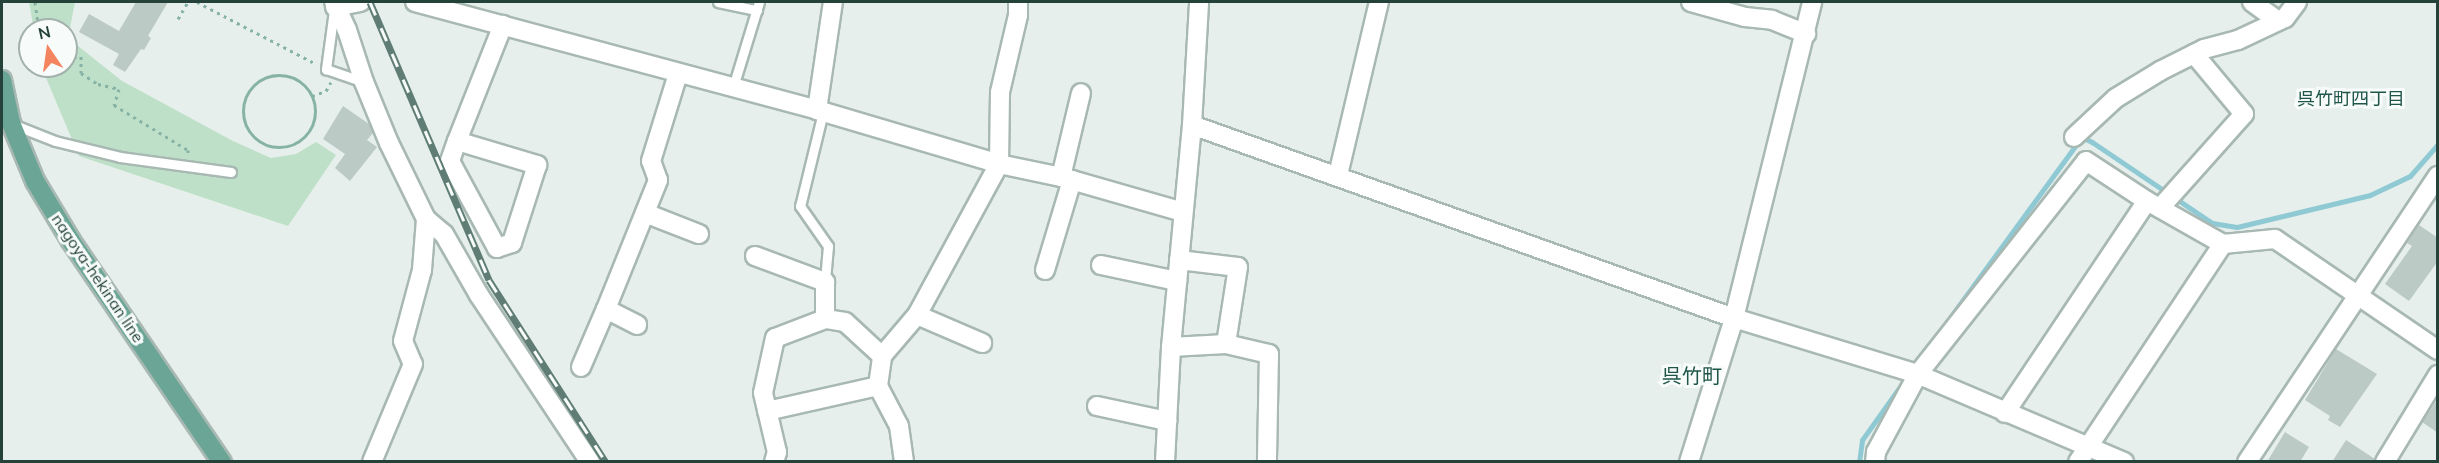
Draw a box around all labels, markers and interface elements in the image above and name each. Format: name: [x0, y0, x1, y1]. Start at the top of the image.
north arrow: [18, 18, 78, 78]
text: N: [36, 21, 53, 44]
district label: 呉竹町四丁目: [2297, 88, 2405, 110]
street label: nagoya-hekinan line: [48, 210, 148, 346]
district label: 呉竹町: [1662, 363, 1722, 387]

